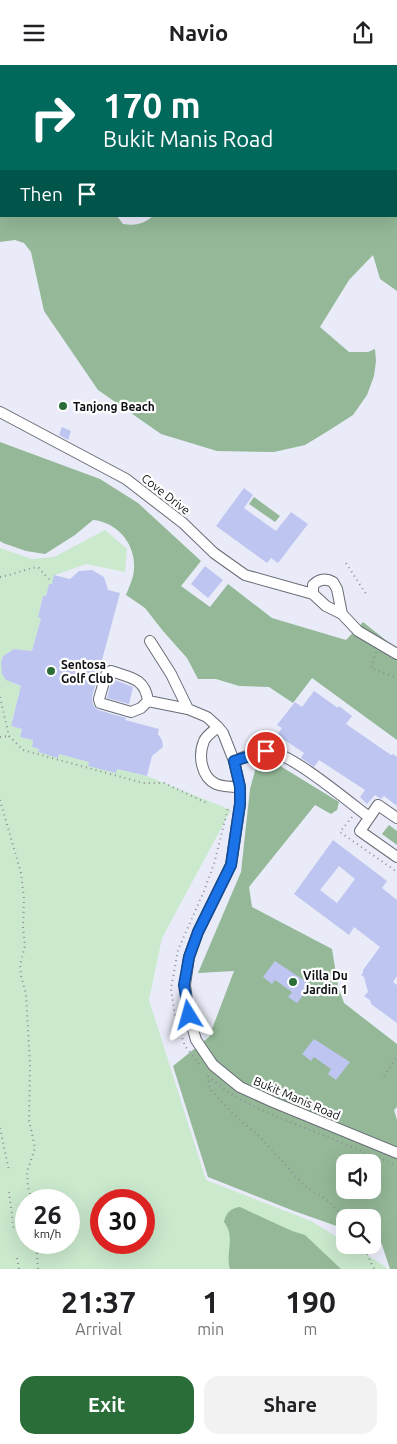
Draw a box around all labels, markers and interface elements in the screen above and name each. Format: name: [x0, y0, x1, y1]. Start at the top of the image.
icon: menu: [20, 19, 48, 47]
icon: share: [349, 19, 377, 47]
text: Navio: [169, 20, 228, 45]
icon: right: [20, 85, 85, 150]
text: 170 m: [103, 85, 201, 125]
text: Bukit Manis Road: [103, 126, 273, 151]
icon: arrive: [73, 180, 101, 208]
text: Then: [20, 183, 63, 205]
marker: Tanjong Beach: [57, 400, 69, 412]
place label: Tanjong Beach: [73, 400, 155, 413]
street label: Cove Drive: [139, 471, 193, 517]
place label: Sentosa Golf Club: [61, 658, 113, 685]
marker: Sentosa Golf Club: [45, 665, 57, 677]
pin: [245, 730, 287, 772]
icon: arrive: [252, 737, 280, 765]
place label: Villa Du Jardin 1: [303, 969, 348, 996]
marker: Villa Du Jardin 1: [287, 976, 299, 988]
position arrow: [162, 988, 214, 1040]
street label: Bukit Manis Road: [252, 1074, 342, 1122]
map controls: [336, 1154, 381, 1254]
button: sound: [336, 1154, 381, 1199]
speed limit sign: 30: [90, 1189, 155, 1254]
text: 26: [33, 1201, 62, 1229]
button: search: [336, 1209, 381, 1254]
text: km/h: [34, 1227, 61, 1240]
text: 21:37: [61, 1285, 136, 1319]
text: 1: [202, 1285, 219, 1319]
text: 190: [285, 1285, 336, 1319]
text: Arrival: [75, 1320, 122, 1338]
text: min: [197, 1320, 224, 1338]
text: m: [304, 1320, 317, 1338]
button: Exit: [20, 1376, 194, 1434]
button: Share: [204, 1376, 377, 1434]

